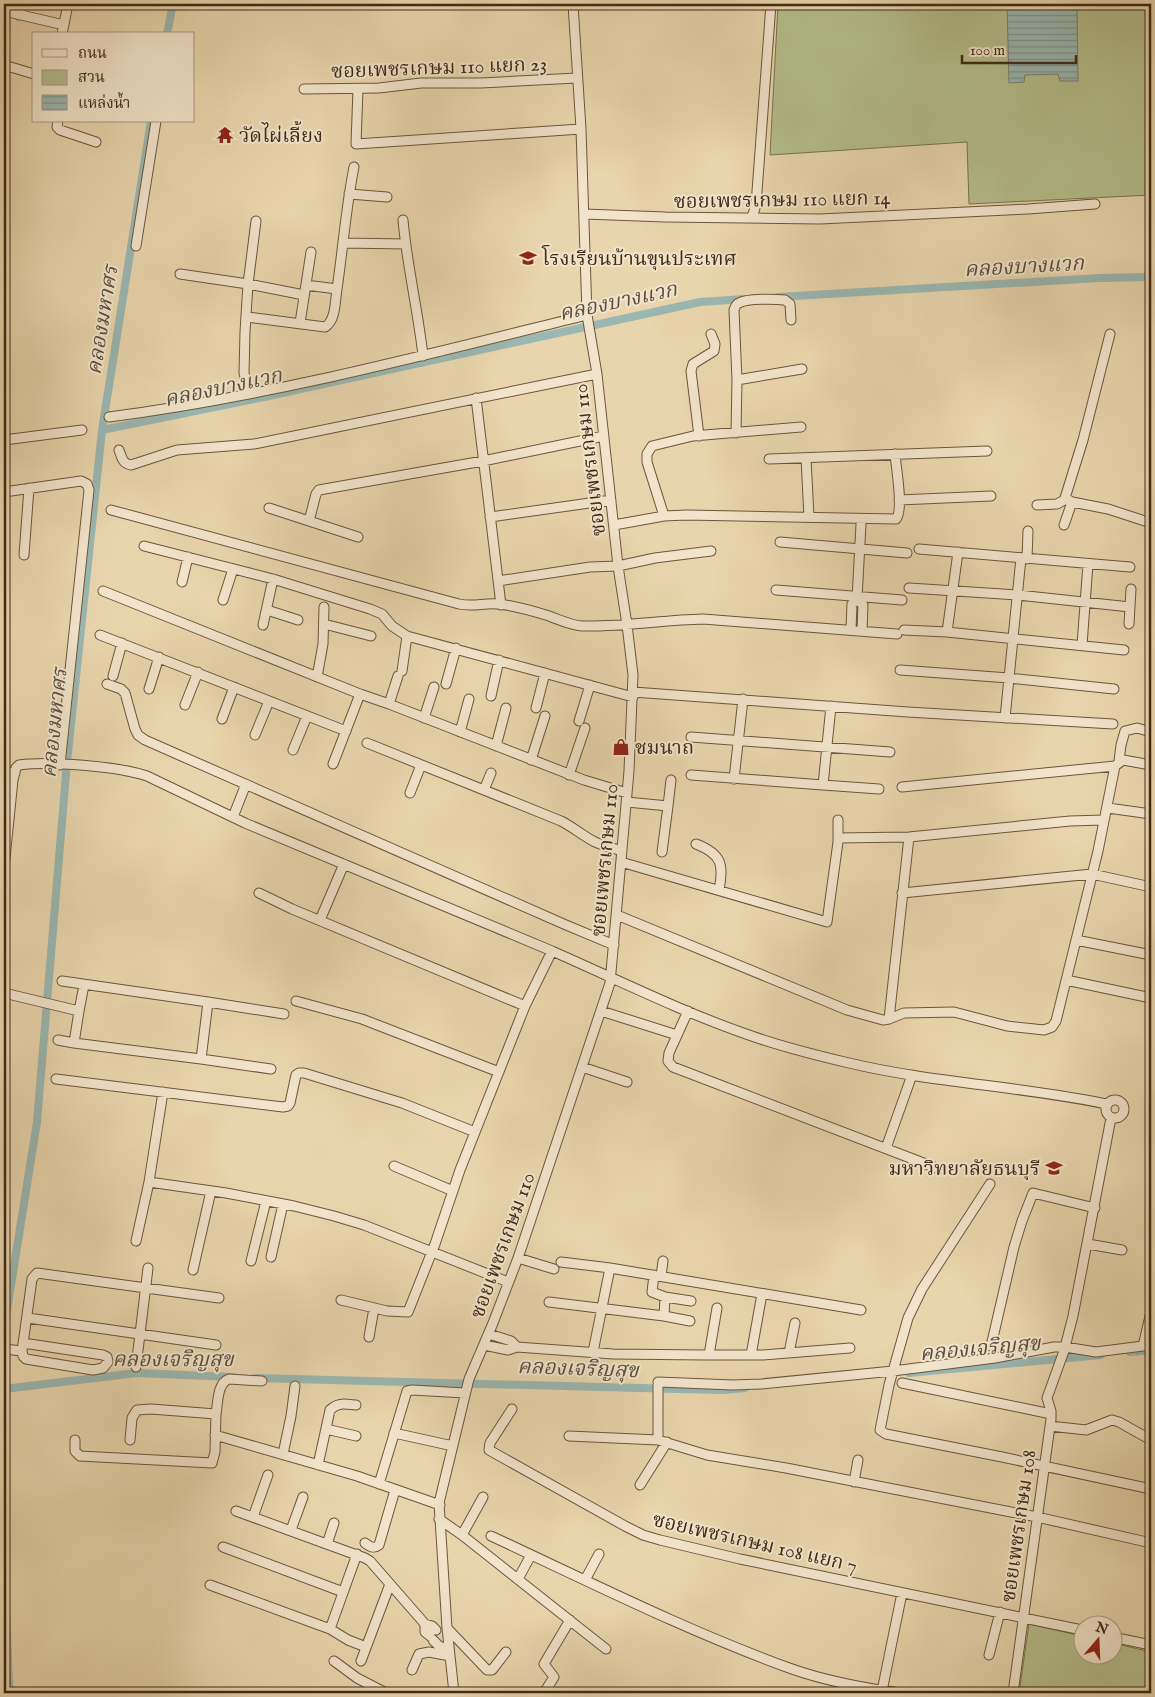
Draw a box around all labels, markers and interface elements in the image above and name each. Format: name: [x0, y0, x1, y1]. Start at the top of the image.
legend: [32, 32, 195, 122]
scale bar: [962, 32, 1076, 64]
text: 100 m: [970, 41, 1006, 60]
text: ถนน: [78, 44, 107, 63]
street label: ซอยเพชรเกษม 110 แยก 23: [331, 52, 547, 85]
text: สวน: [78, 68, 105, 87]
text: แหล่งน้ำ: [78, 92, 130, 113]
place label: วัดไผ่เลี้ยง: [239, 120, 323, 149]
temple icon: วัดไผ่เลี้ยง: [215, 125, 235, 145]
street label: ซอยเพชรเกษม 110 แยก 14: [674, 186, 891, 215]
place label: โรงเรียนบ้านขุนประเทศ: [541, 244, 737, 272]
school or university icon: โรงเรียนบ้านขุนประเทศ: [518, 248, 538, 268]
water label: คลองบางแวก: [963, 251, 1086, 284]
water label: คลองมหาศร: [82, 261, 126, 377]
water label: คลองบางแวก: [557, 277, 681, 328]
water label: คลองบางแวก: [162, 363, 286, 414]
street label: ซอยเพชรเกษม 110: [569, 382, 612, 537]
water label: คลองมหาศร: [36, 665, 75, 779]
place label: ชมนาถ: [635, 736, 694, 761]
shop icon: ชมนาถ: [611, 737, 631, 757]
street label: ซอยเพชรเกษม 110: [586, 783, 625, 938]
place label: มหาวิทยาลัยธนบุรี: [888, 1157, 1040, 1182]
school or university icon: มหาวิทยาลัยธนบุรี: [1044, 1158, 1064, 1178]
street label: ซอยเพชรเกษม 110: [465, 1169, 541, 1322]
water label: คลองเจริญสุข: [919, 1331, 1043, 1368]
water label: คลองเจริญสุข: [112, 1347, 235, 1374]
water label: คลองเจริญสุข: [517, 1354, 640, 1385]
street label: ซอยเพชรเกษม 108: [996, 1448, 1043, 1604]
street label: ซอยเพชรเกษม 108 แยก 7: [650, 1508, 859, 1579]
north arrow: [1072, 1614, 1122, 1664]
text: N: [1092, 1618, 1111, 1639]

